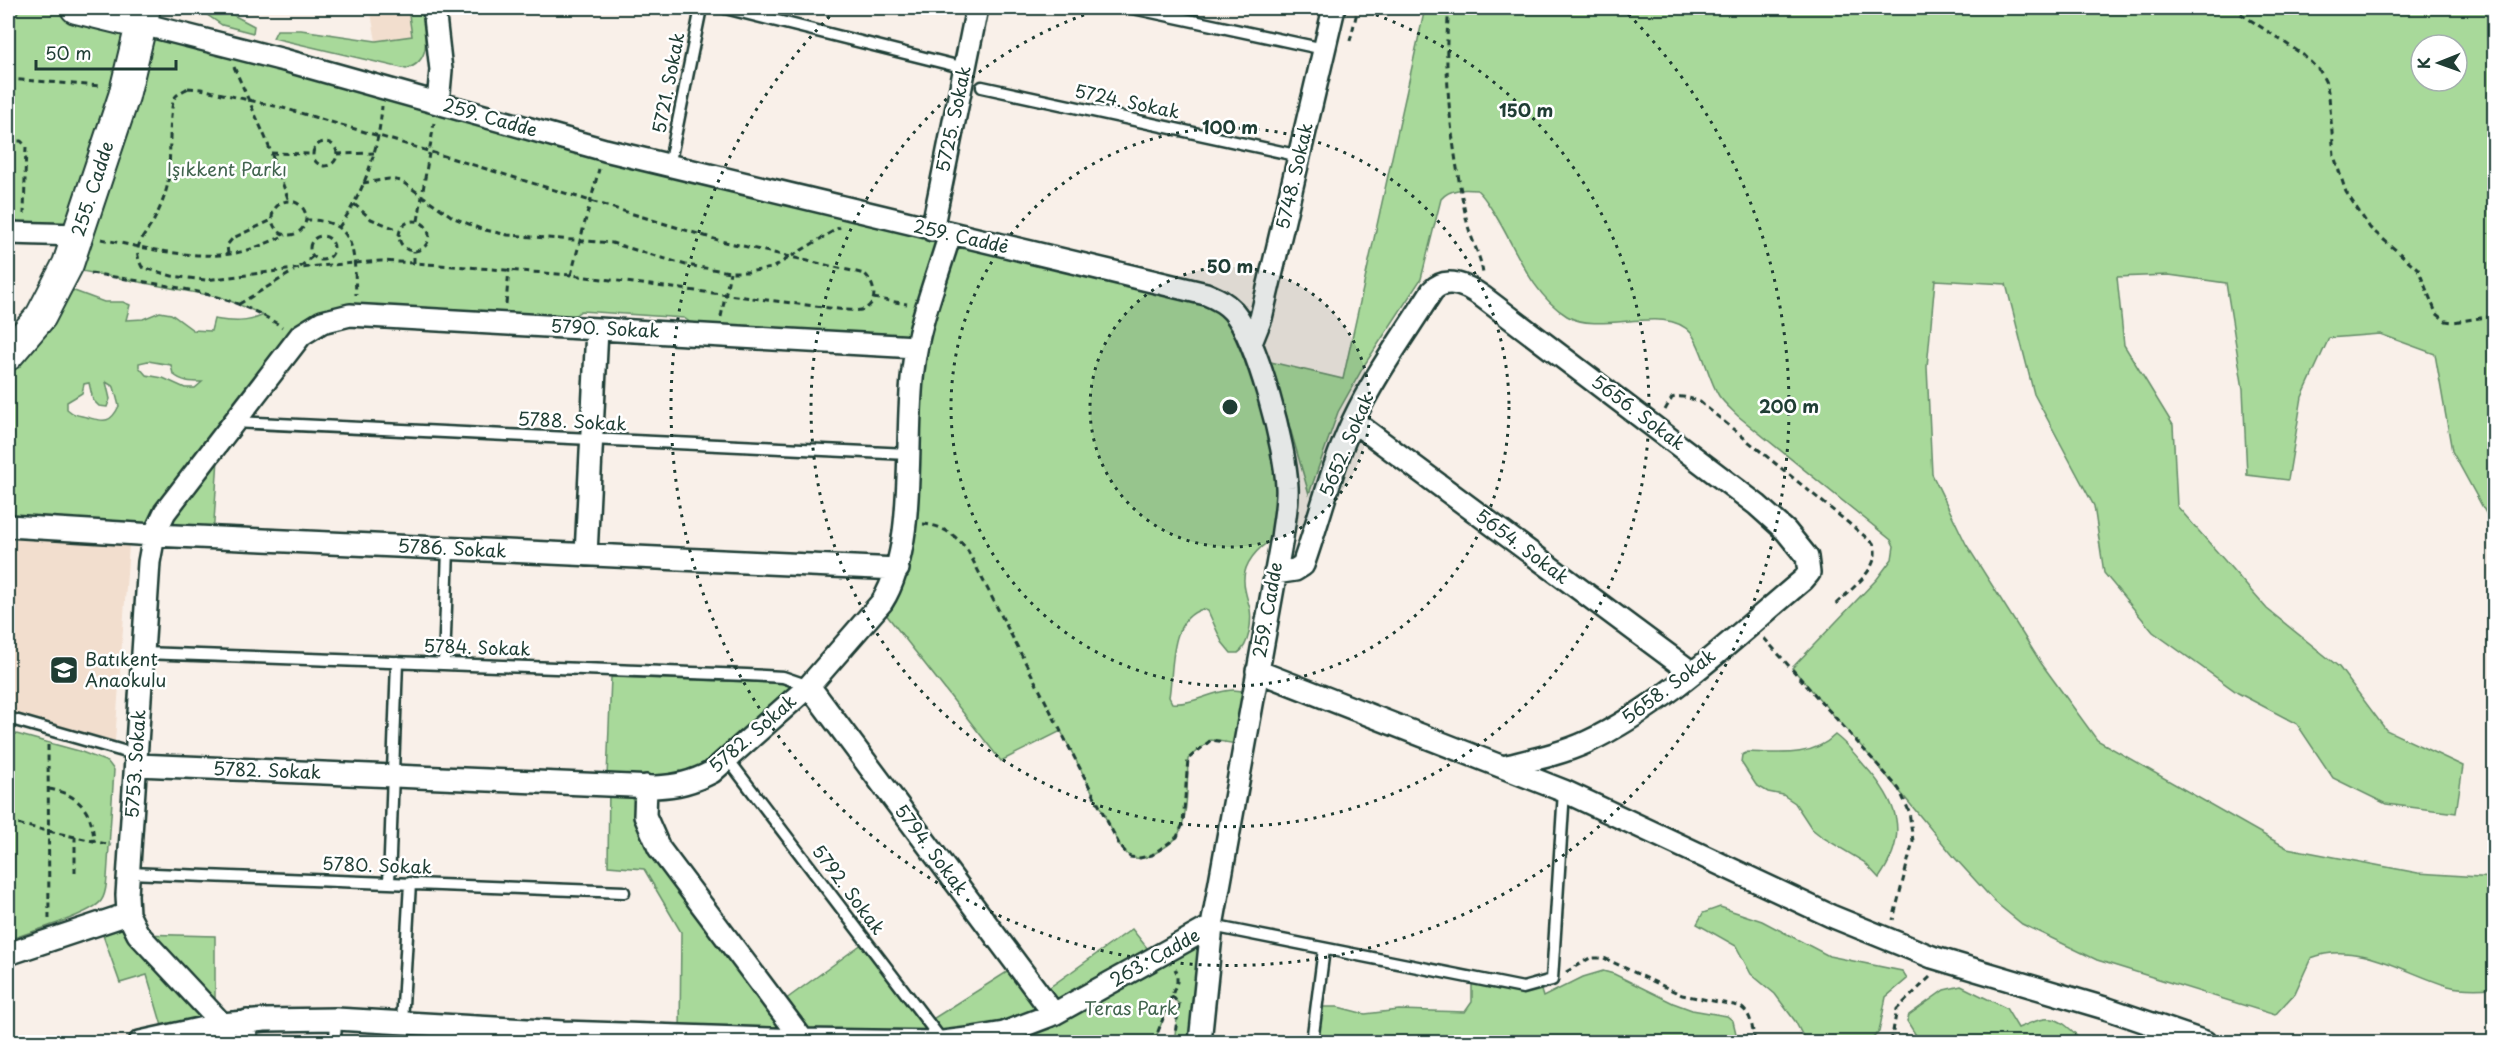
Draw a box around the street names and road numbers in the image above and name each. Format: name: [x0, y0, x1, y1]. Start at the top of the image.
street label: 5721. Sokak: [645, 30, 691, 136]
street label: 5725. Sokak: [928, 63, 977, 174]
street label: 5724. Sokak: [1072, 76, 1182, 125]
street label: 259. Cadde: [440, 90, 541, 143]
street label: 5748. Sokak: [1268, 120, 1319, 232]
street label: 255. Cadde: [63, 137, 120, 240]
street label: 259. Cadde: [911, 211, 1012, 260]
street label: 5790. Sokak: [550, 311, 660, 344]
street label: 5656. Sokak: [1586, 368, 1691, 456]
street label: 5652. Sokak: [1312, 388, 1380, 500]
street label: 5788. Sokak: [517, 404, 627, 437]
street label: 5654. Sokak: [1470, 502, 1575, 590]
street label: 5786. Sokak: [397, 531, 507, 564]
street label: 259. Cadde: [1245, 560, 1288, 660]
street label: 5784. Sokak: [423, 631, 531, 662]
street label: 5658. Sokak: [1615, 641, 1721, 730]
street label: 5782. Sokak: [702, 687, 802, 779]
street label: 5753. Sokak: [117, 709, 152, 819]
street label: 5782. Sokak: [213, 754, 322, 785]
street label: 5794. Sokak: [889, 798, 975, 900]
street label: 5792. Sokak: [806, 838, 892, 940]
street label: 5780. Sokak: [322, 849, 433, 880]
street label: 263. Cadde: [1104, 921, 1204, 993]

